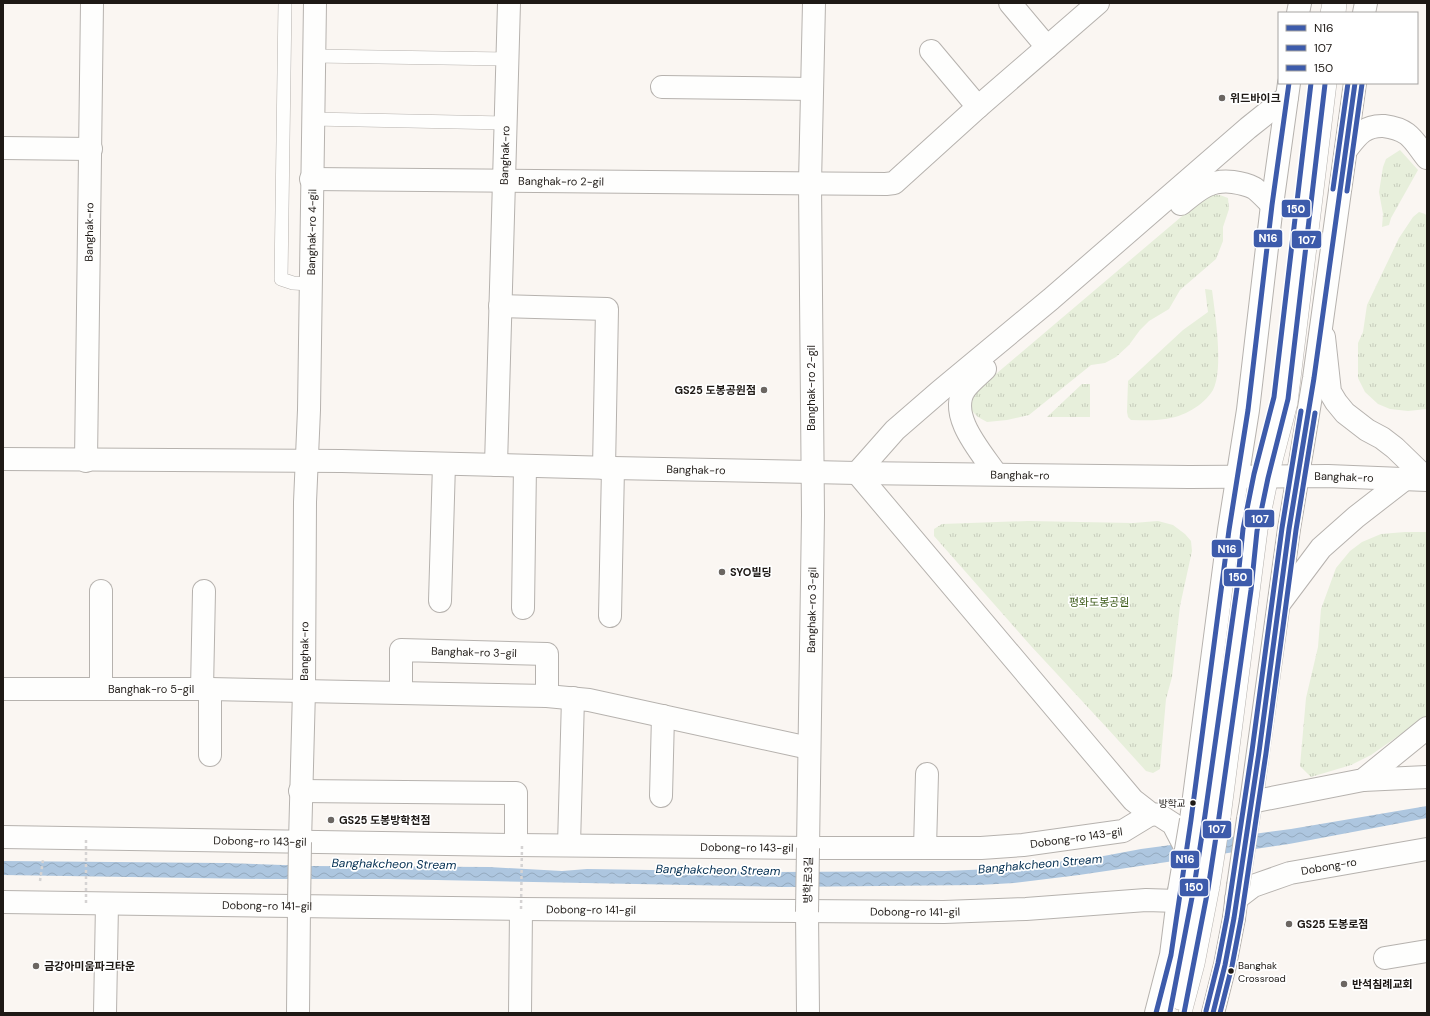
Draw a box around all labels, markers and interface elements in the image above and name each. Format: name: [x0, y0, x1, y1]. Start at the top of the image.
legend: [1278, 12, 1418, 84]
text: N16: [1314, 20, 1334, 36]
text: 107: [1314, 40, 1332, 56]
text: 150: [1314, 60, 1333, 76]
place label: 위드바이크: [1230, 91, 1281, 105]
marker: 위드바이크: [1217, 93, 1227, 103]
street label: Banghak-ro: [497, 125, 513, 185]
street label: Banghak-ro 2-gil: [518, 174, 604, 189]
street label: Banghak-ro 4-gil: [304, 189, 319, 275]
line badge: 150: [1281, 199, 1311, 218]
street label: Banghak-ro: [82, 202, 96, 262]
text: 150: [1287, 202, 1306, 216]
line badge: N16: [1253, 229, 1283, 248]
line badge: 107: [1291, 230, 1322, 249]
text: N16: [1259, 231, 1278, 245]
text: 107: [1298, 233, 1316, 247]
street label: Banghak-ro 2-gil: [804, 345, 818, 431]
place label: GS25 도봉공원점: [674, 383, 756, 397]
marker: GS25 도봉공원점: [759, 385, 769, 395]
street label: Banghak-ro: [666, 462, 726, 477]
street label: Banghak-ro: [990, 468, 1050, 482]
street label: Banghak-ro: [1314, 469, 1374, 485]
line badge: 107: [1244, 509, 1275, 528]
text: 107: [1251, 512, 1269, 526]
line badge: N16: [1211, 539, 1242, 558]
text: N16: [1218, 542, 1237, 556]
place label: SYO빌딩: [730, 565, 772, 579]
marker: SYO빌딩: [717, 567, 727, 577]
street label: Banghak-ro 3-gil: [804, 567, 819, 653]
line badge: 150: [1223, 568, 1253, 587]
text: 150: [1229, 570, 1248, 584]
park label: 평화도봉공원: [1069, 595, 1129, 609]
street label: Banghak-ro: [297, 621, 311, 681]
street label: Banghak-ro 3-gil: [431, 644, 517, 660]
street label: Banghak-ro 5-gil: [108, 682, 194, 696]
place label: 방학교: [1158, 797, 1186, 810]
marker: 방학교: [1188, 798, 1198, 808]
place label: GS25 도봉방학천점: [339, 813, 431, 827]
marker: GS25 도봉방학천점: [326, 815, 336, 825]
line badge: 107: [1202, 820, 1232, 839]
text: 107: [1208, 822, 1226, 836]
street label: Dobong-ro 143-gil: [1029, 824, 1123, 851]
street label: Dobong-ro 143-gil: [213, 833, 307, 849]
street label: Dobong-ro 143-gil: [700, 840, 794, 855]
line badge: N16: [1170, 850, 1200, 869]
water label: Banghakcheon Stream: [977, 851, 1103, 877]
text: N16: [1176, 852, 1195, 866]
street label: Dobong-ro: [1300, 854, 1358, 878]
water label: Banghakcheon Stream: [331, 855, 457, 873]
street label: 방학로3길: [801, 856, 815, 904]
water label: Banghakcheon Stream: [655, 861, 781, 879]
line badge: 150: [1179, 878, 1209, 897]
text: 150: [1185, 880, 1204, 894]
street label: Dobong-ro 141-gil: [222, 898, 312, 913]
street label: Dobong-ro 141-gil: [546, 902, 636, 917]
street label: Dobong-ro 141-gil: [870, 904, 960, 919]
place label: GS25 도봉로점: [1297, 917, 1368, 931]
marker: GS25 도봉로점: [1284, 919, 1294, 929]
place label: 금강아미움파크타운: [44, 959, 135, 973]
place label: Banghak Crossroad: [1238, 959, 1286, 985]
marker: 금강아미움파크타운: [31, 961, 41, 971]
marker: Banghak Crossroad: [1226, 966, 1236, 976]
place label: 반석침례교회: [1352, 977, 1413, 991]
marker: 반석침례교회: [1339, 979, 1349, 989]

